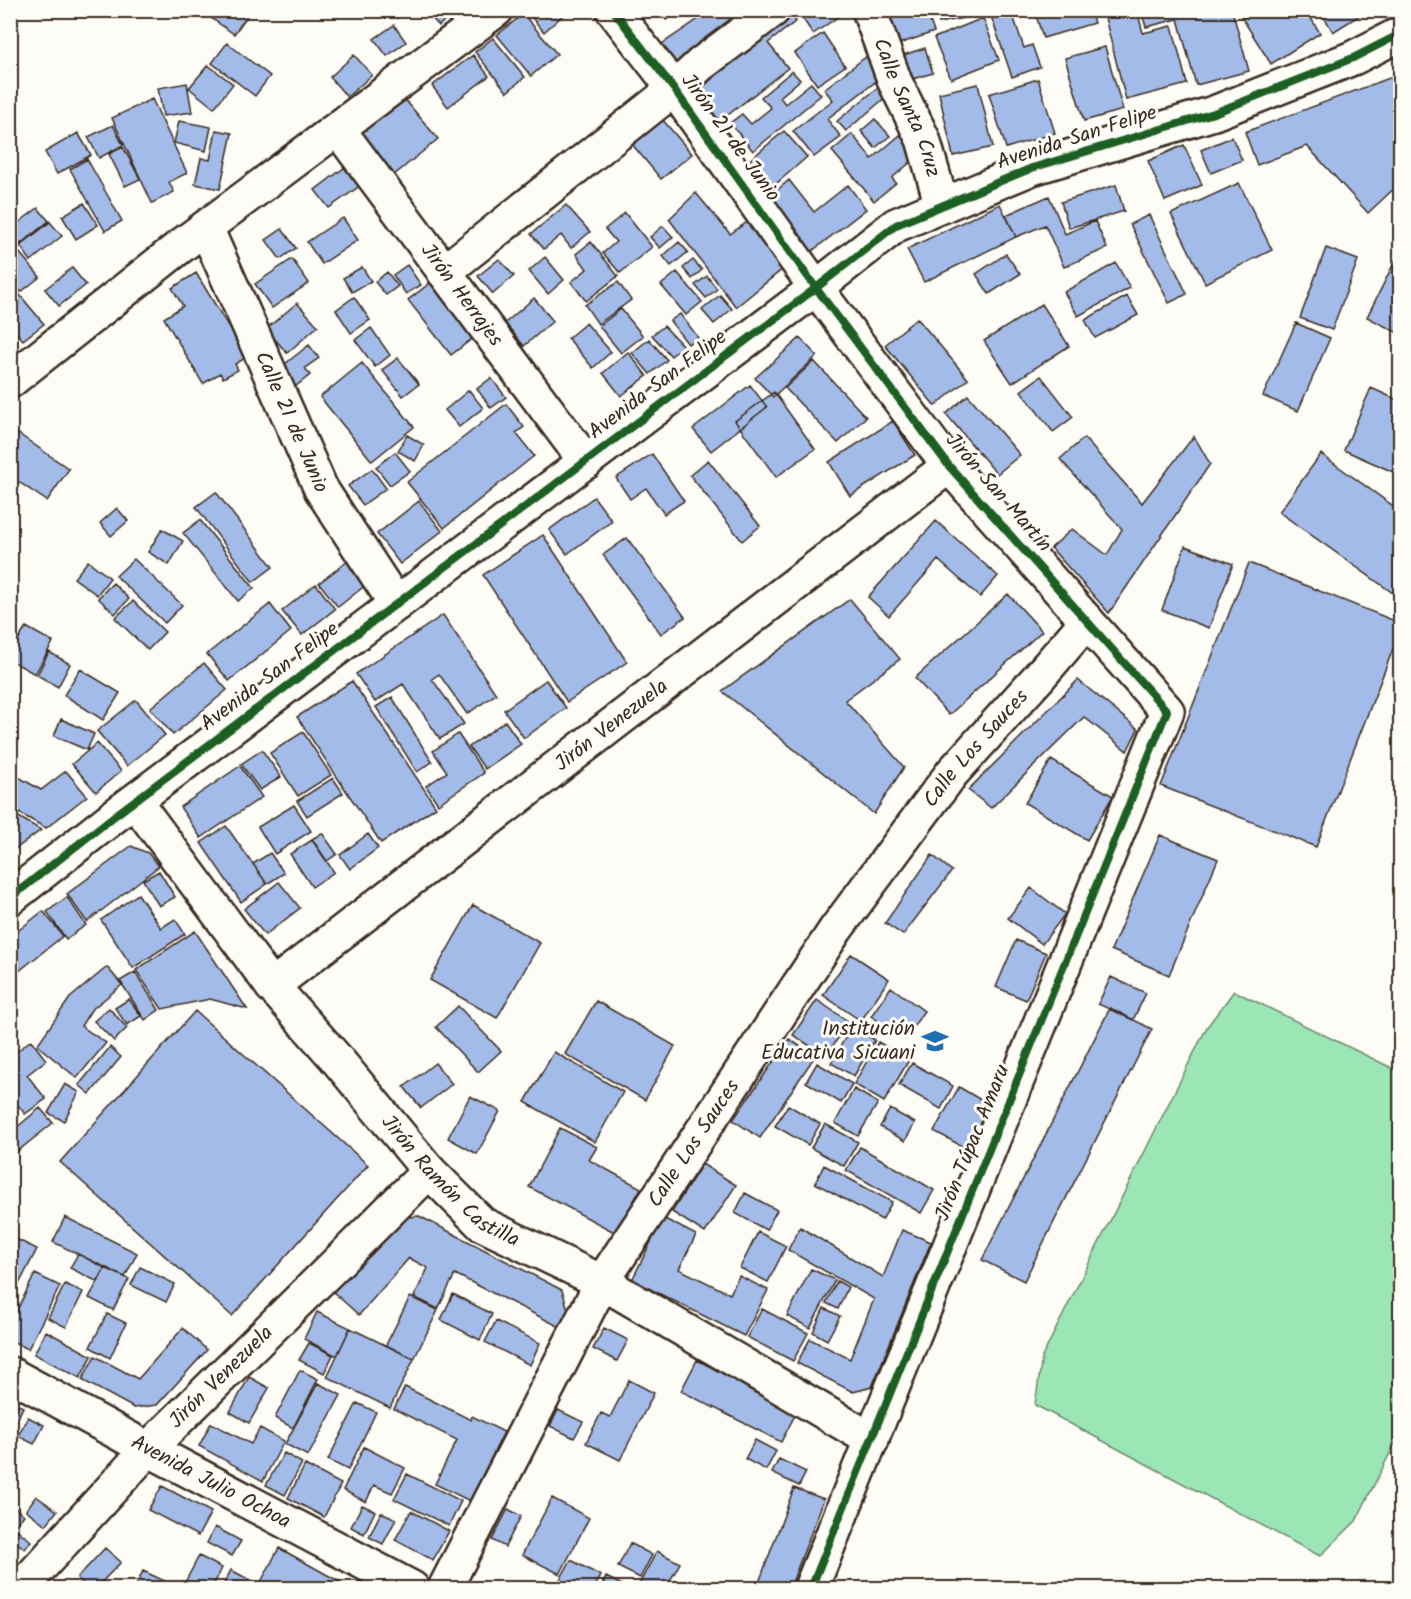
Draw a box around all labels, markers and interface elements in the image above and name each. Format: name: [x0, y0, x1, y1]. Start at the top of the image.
street label: Calle Santa Cruz: [864, 33, 950, 181]
street label: Jirón 21 de Junio: [672, 67, 788, 209]
street label: Avenida San Felipe: [993, 96, 1162, 179]
street label: Jirón Herrajes: [412, 236, 511, 354]
street label: Avenida San Felipe: [582, 321, 735, 448]
street label: Calle 21 de Junio: [246, 346, 337, 498]
street label: Jirón San Martín: [937, 426, 1059, 560]
street label: Avenida San Felipe: [194, 613, 347, 740]
street label: Jirón Venezuela: [547, 671, 675, 780]
street label: Calle Los Sauces: [915, 682, 1037, 815]
place label: Institución Educativa Sicuani: [761, 1013, 916, 1070]
school or university icon: Institución Educativa Sicuani: [920, 1026, 950, 1056]
street label: Jirón Túpac Amaru: [927, 1060, 1019, 1226]
street label: Calle Los Sauces: [639, 1073, 748, 1214]
street label: Jirón Ramón Castilla: [373, 1108, 525, 1256]
street label: Jirón Venezuela: [161, 1317, 281, 1436]
street label: Avenida Julio Ochoa: [125, 1426, 297, 1538]

